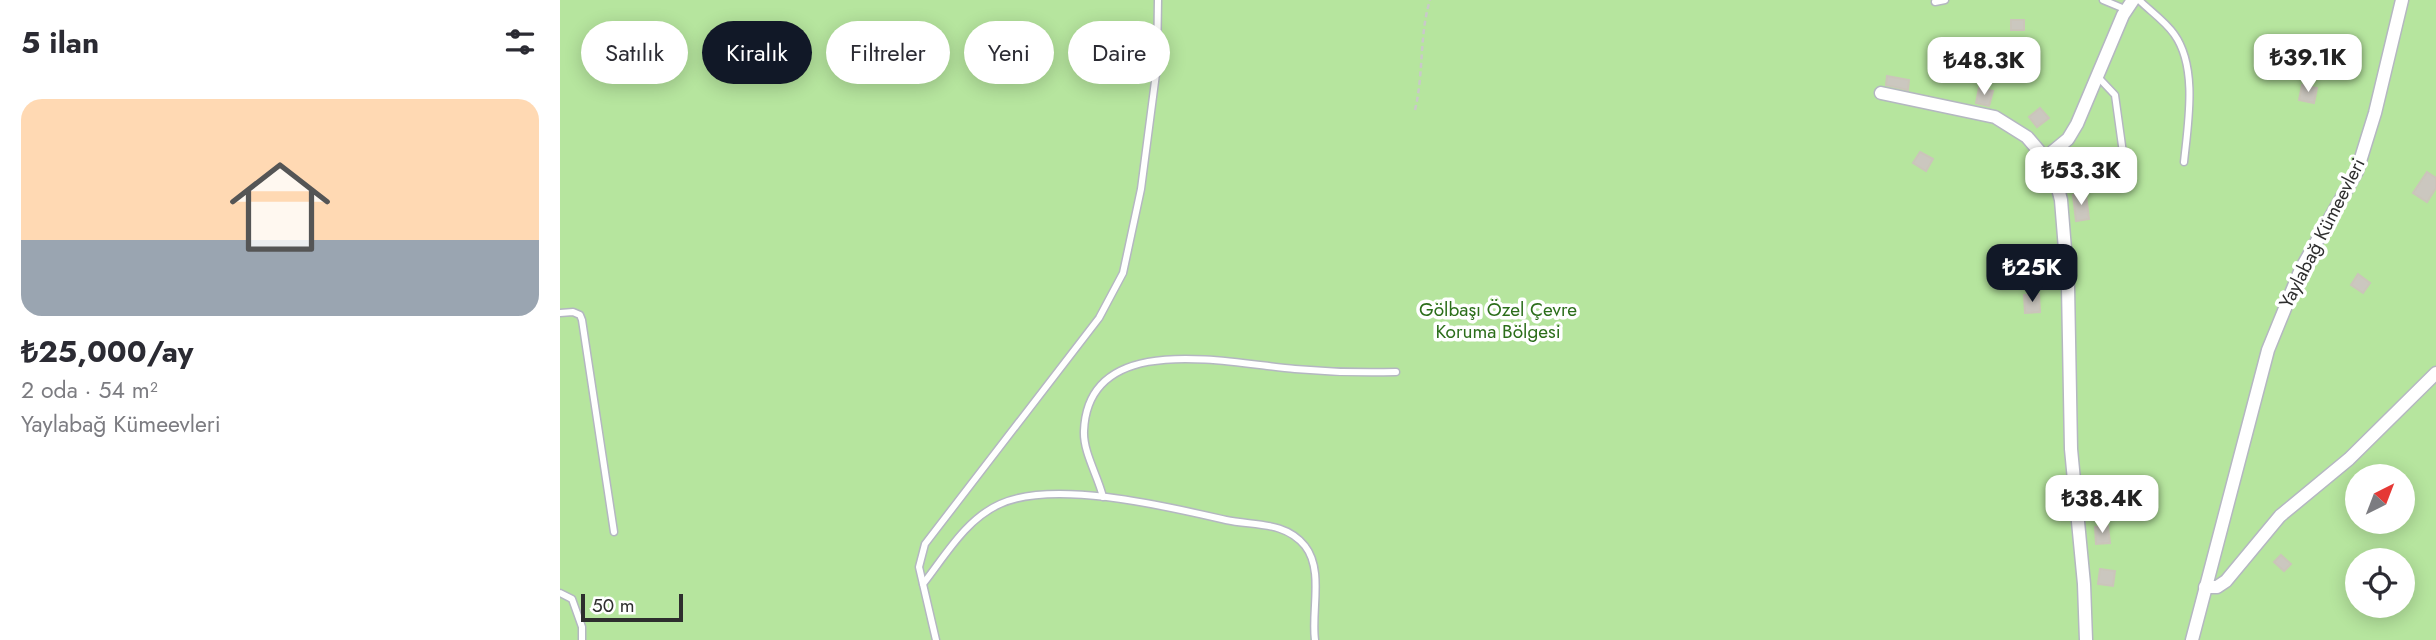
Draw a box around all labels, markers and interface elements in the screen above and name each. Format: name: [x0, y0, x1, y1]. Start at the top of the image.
text: 5 ilan: [21, 21, 99, 64]
chip: Satılık: [581, 21, 688, 84]
chip: Kiralık: [702, 21, 812, 84]
chip: Filtreler: [826, 21, 950, 84]
chip: Yeni: [964, 21, 1054, 84]
chip: Daire: [1068, 21, 1170, 84]
icon: filters: [501, 23, 539, 61]
pin: ₺39.1K: [2251, 34, 2365, 94]
pin: ₺48.3K: [1927, 38, 2041, 97]
text: ₺39.1K: [2270, 40, 2346, 74]
text: ₺48.3K: [1943, 43, 2025, 77]
icon: home: [217, 144, 343, 270]
pin: ₺53.3K: [2024, 148, 2138, 207]
text: ₺53.3K: [2041, 153, 2121, 187]
street label: Yaylabağ Kümeevleri: [2273, 153, 2371, 313]
pin: ₺25K: [1991, 244, 2073, 304]
text: ₺25K: [2002, 250, 2062, 284]
park label: Gölbaşı Özel Çevre Koruma Bölgesi: [1419, 296, 1577, 345]
text: ₺25,000/ay: [21, 330, 193, 373]
text: 2 oda · 54 m²: [21, 373, 158, 407]
text: Yaylabağ Kümeevleri: [21, 407, 221, 441]
north arrow: [2345, 464, 2415, 534]
map controls: [2345, 464, 2415, 618]
pin: ₺38.4K: [2045, 476, 2159, 535]
text: ₺38.4K: [2061, 481, 2143, 515]
button: locate: [2345, 548, 2415, 618]
scale bar: [581, 591, 682, 623]
text: 50 m: [592, 592, 635, 619]

